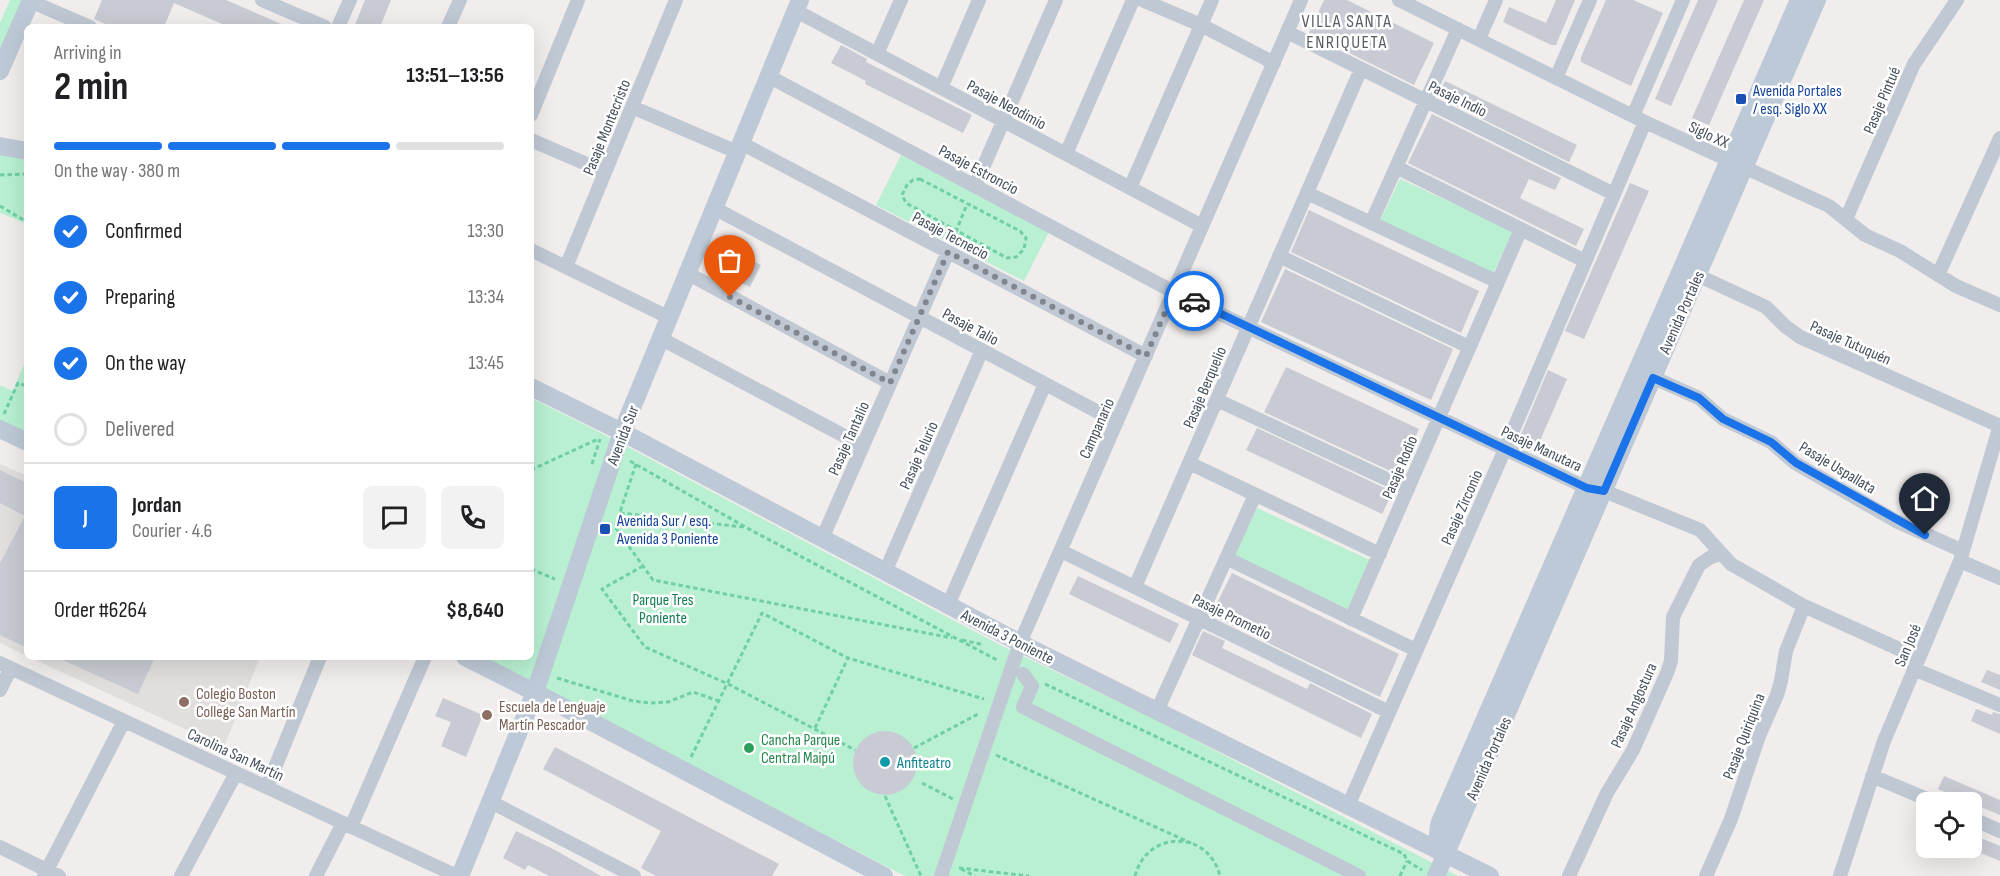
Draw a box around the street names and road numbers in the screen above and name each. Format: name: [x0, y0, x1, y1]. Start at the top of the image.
street label: Pasaje Pintué: [1860, 64, 1905, 137]
street label: Pasaje Neodimio: [963, 76, 1049, 134]
street label: Pasaje Montecristo: [580, 77, 635, 178]
street label: Pasaje Indio: [1425, 77, 1490, 122]
street label: Siglo XX: [1685, 118, 1732, 153]
street label: Pasaje Estroncio: [935, 141, 1021, 199]
street label: Pasaje Tecnecio: [909, 208, 992, 264]
street label: Avenida Portales: [1655, 268, 1709, 358]
street label: Pasaje Talio: [939, 305, 1002, 350]
street label: Pasaje Tutuquén: [1807, 317, 1894, 370]
street label: Pasaje Berquelio: [1180, 344, 1231, 431]
street label: Campanario: [1076, 396, 1119, 462]
street label: Pasaje Tantalio: [825, 399, 874, 478]
street label: Avenida Sur: [603, 403, 644, 469]
street label: Pasaje Telurio: [896, 419, 943, 492]
street label: Pasaje Manutara: [1498, 422, 1585, 476]
street label: Pasaje Rodio: [1379, 433, 1422, 502]
street label: Pasaje Uspallata: [1796, 438, 1879, 499]
street label: Pasaje Zirconio: [1437, 467, 1487, 548]
street label: Pasaje Prometio: [1189, 590, 1274, 645]
street label: Avenida 3 Poniente: [957, 605, 1057, 669]
street label: San José: [1891, 621, 1926, 670]
street label: Pasaje Angostura: [1607, 660, 1662, 751]
street label: Pasaje Quiriquina: [1719, 691, 1770, 782]
street label: Avenida Portales: [1462, 714, 1516, 804]
street label: Carolina San Martín: [184, 725, 287, 786]

